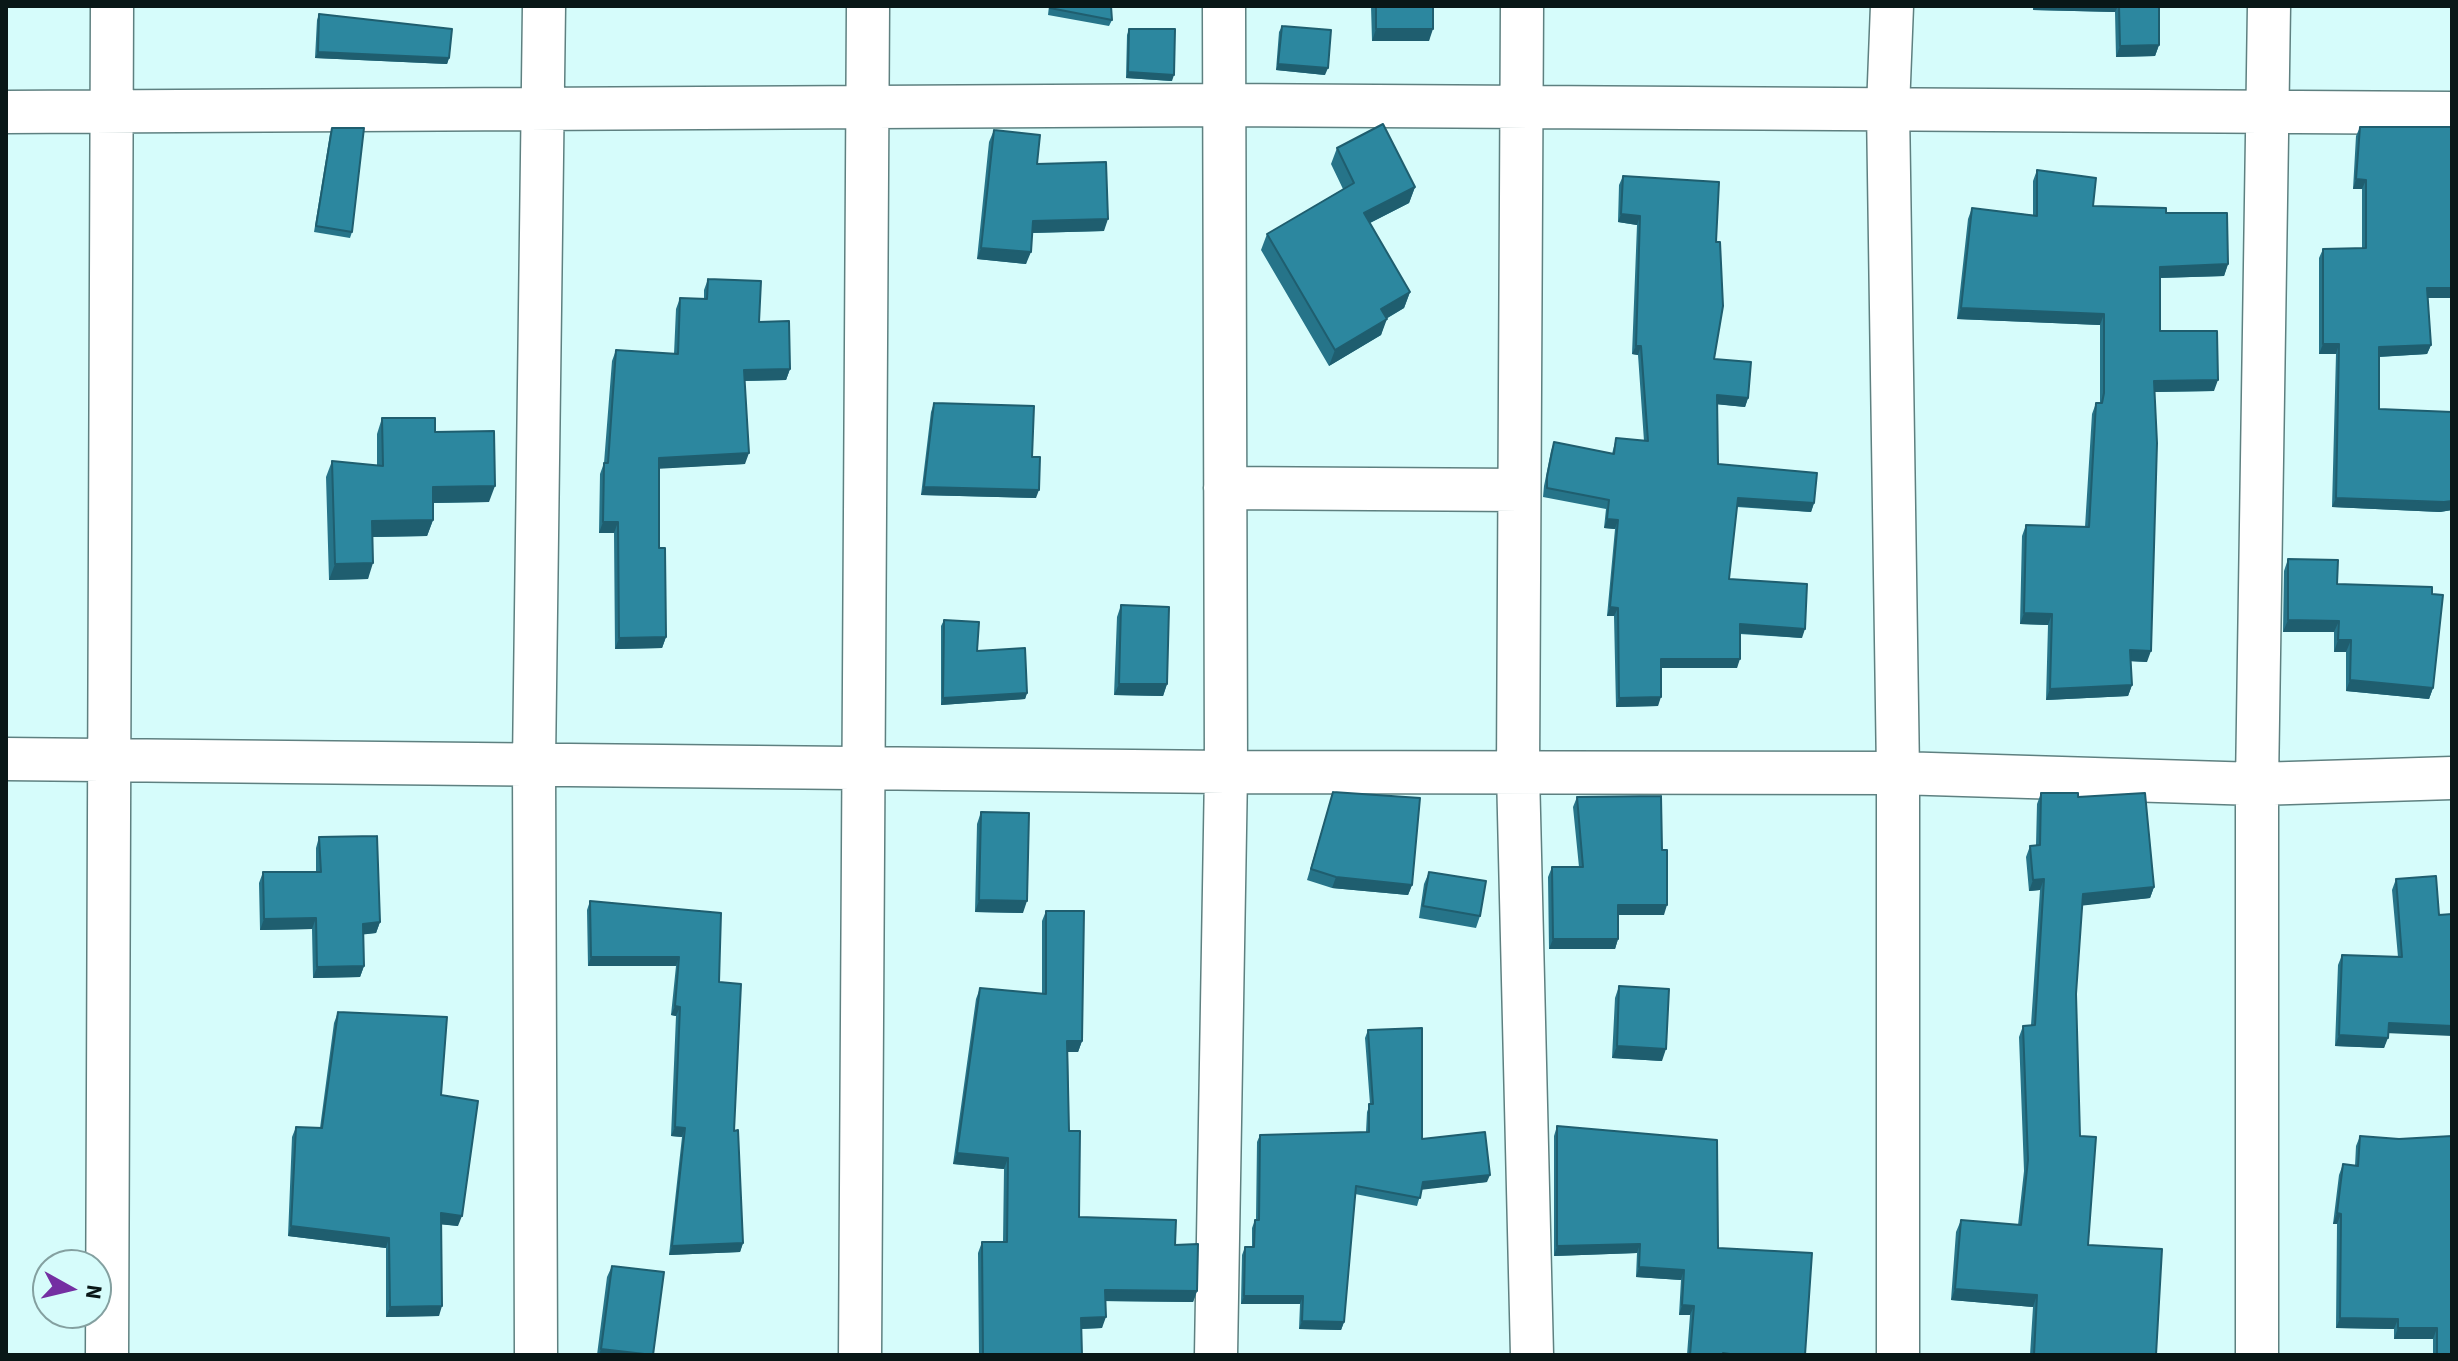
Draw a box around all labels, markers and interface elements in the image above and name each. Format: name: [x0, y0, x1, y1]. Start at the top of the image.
north arrow: [32, 1249, 112, 1329]
text: N: [77, 1283, 111, 1302]

